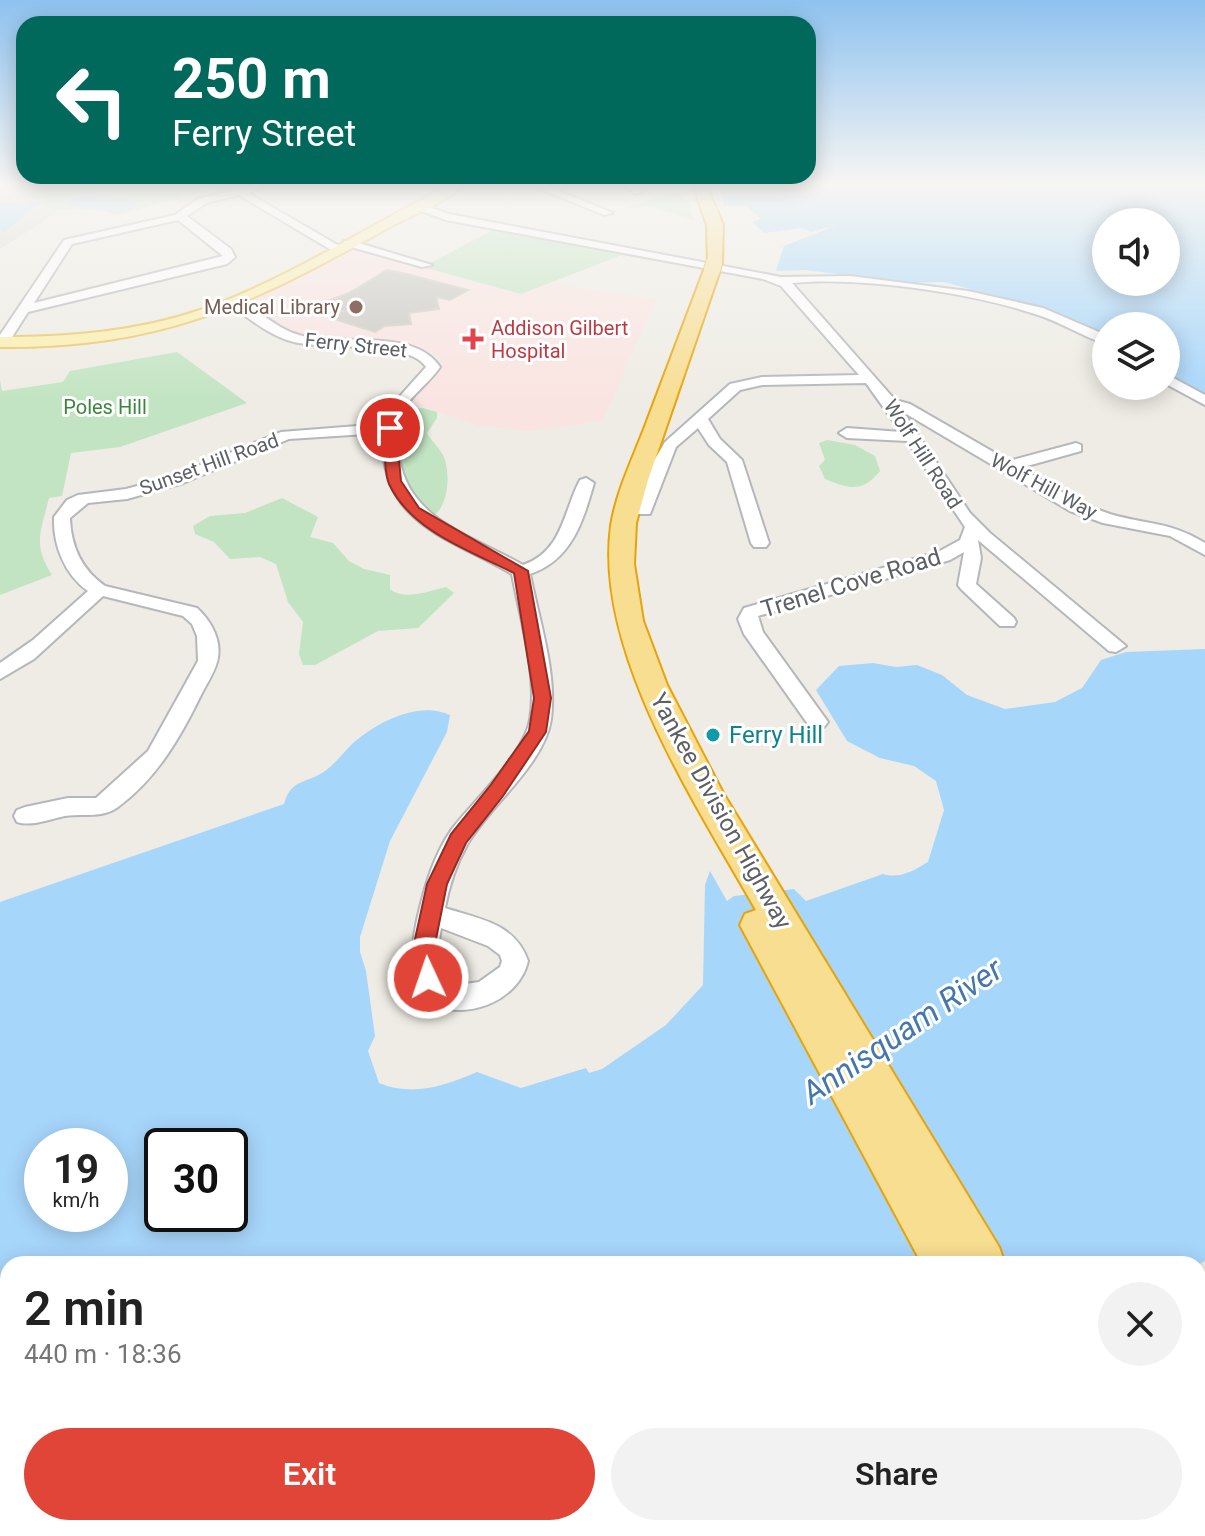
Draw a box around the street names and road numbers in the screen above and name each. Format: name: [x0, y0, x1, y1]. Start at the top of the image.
street label: Ferry Street: [304, 328, 408, 362]
street label: Wolf Hill Road: [879, 395, 967, 513]
street label: Sunset Hill Road: [136, 428, 282, 500]
street label: Wolf Hill Way: [987, 448, 1102, 524]
street label: Trenel Cove Road: [758, 542, 944, 624]
street label: Yankee Division Highway: [644, 688, 798, 934]

